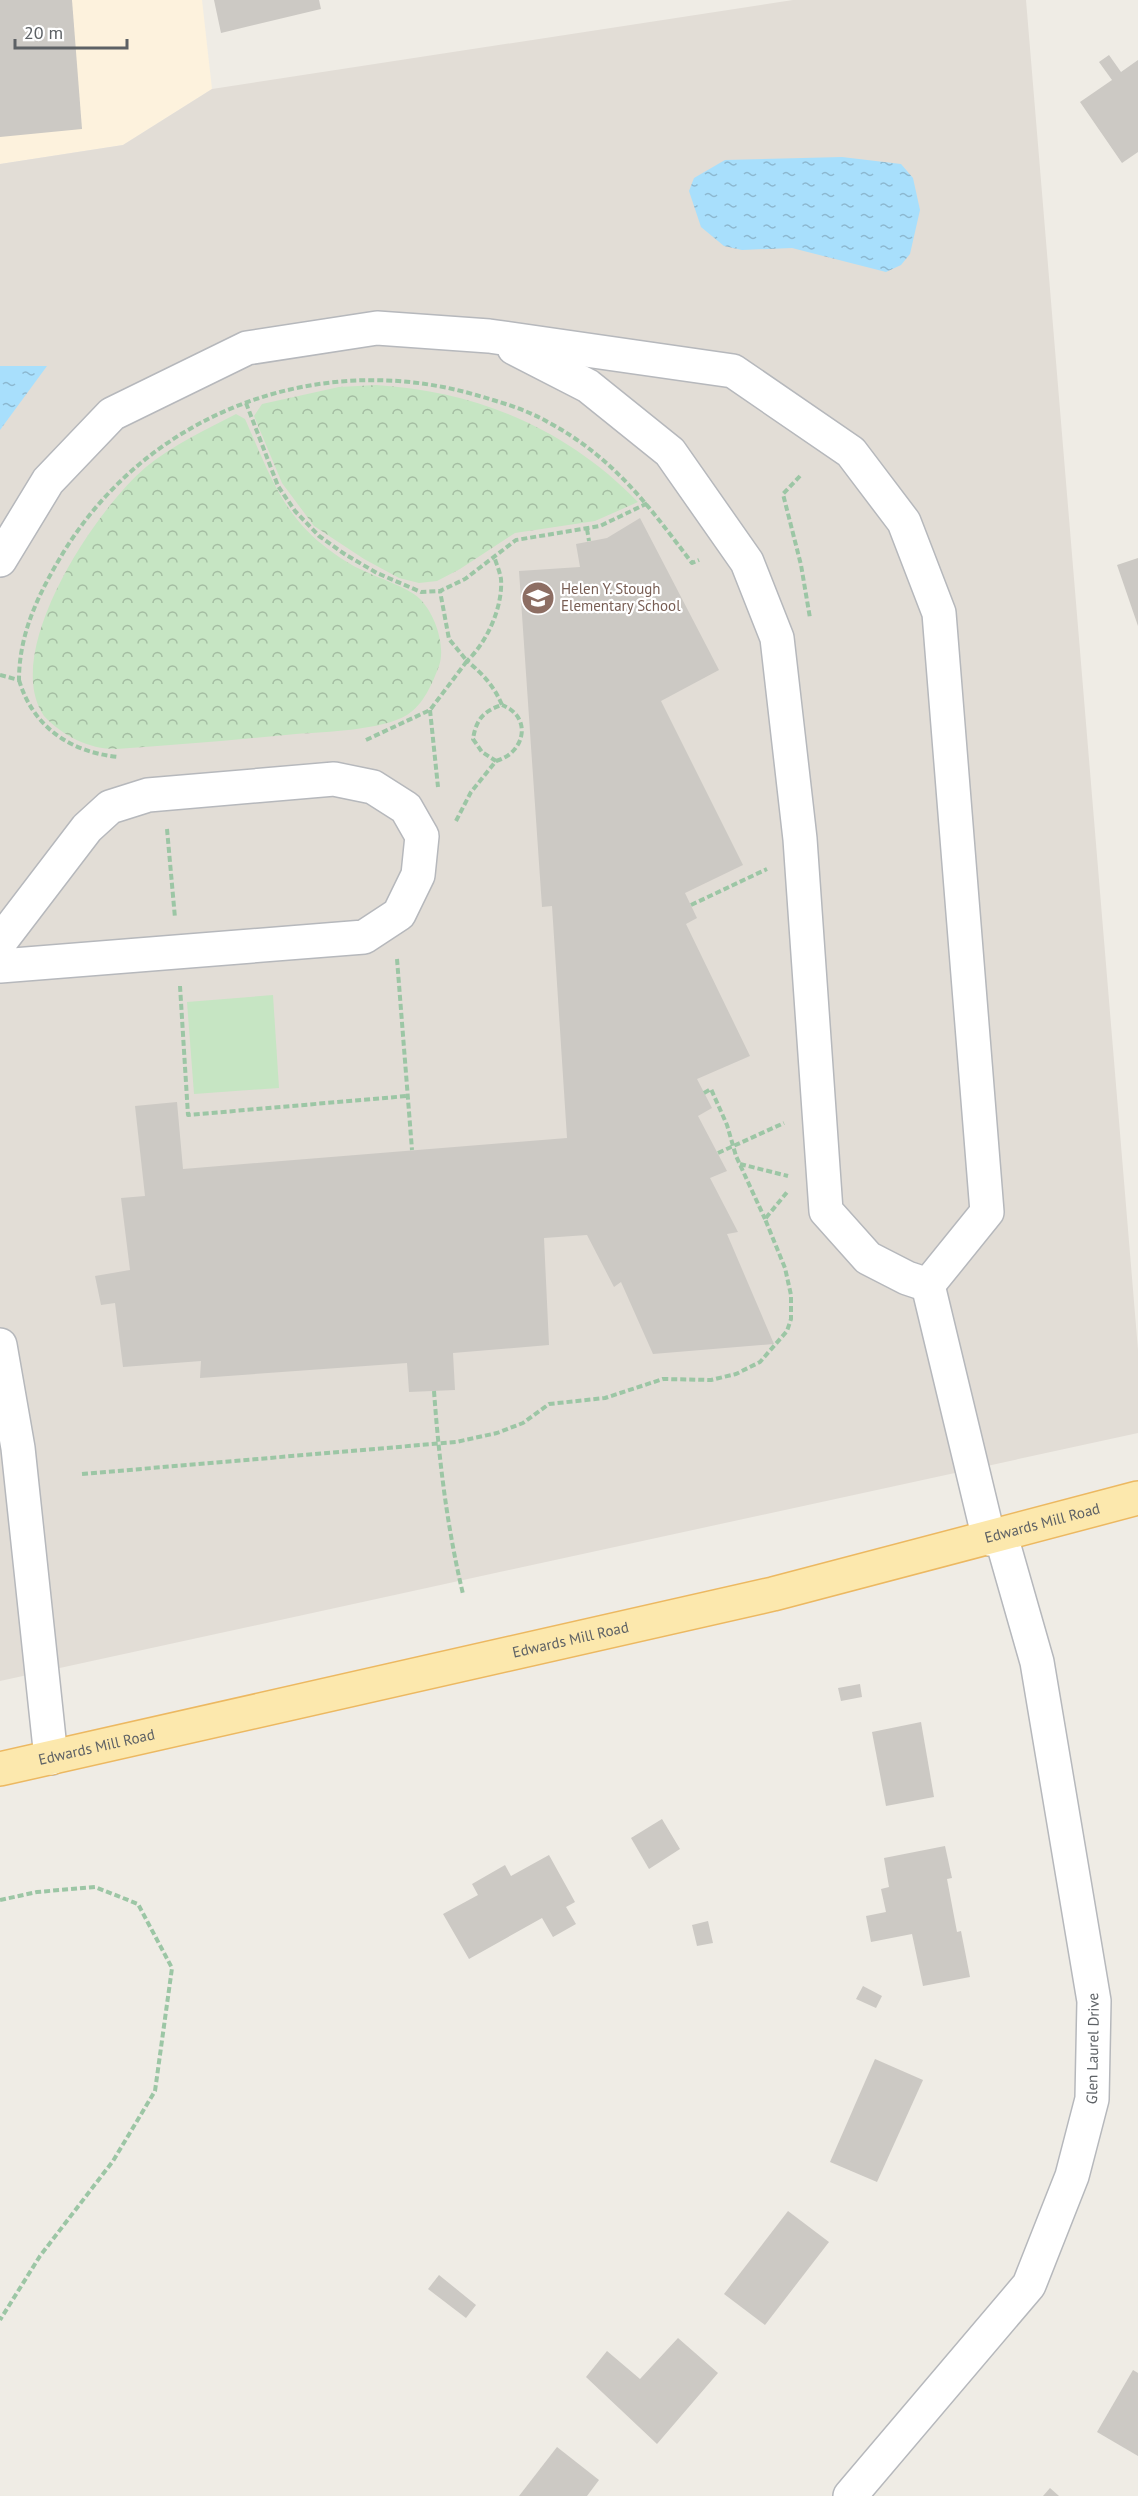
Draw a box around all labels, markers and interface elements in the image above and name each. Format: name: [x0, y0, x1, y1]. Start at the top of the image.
scale bar: [15, 12, 128, 50]
text: 20 m: [24, 21, 63, 44]
place label: Helen Y. Stough Elementary School: [561, 579, 681, 615]
school or university icon: Helen Y. Stough Elementary School: [520, 580, 556, 616]
street label: Edwards Mill Road: [982, 1498, 1102, 1547]
street label: Edwards Mill Road: [510, 1617, 630, 1662]
street label: Edwards Mill Road: [36, 1724, 156, 1769]
street label: Glen Laurel Drive: [1081, 1991, 1103, 2106]

